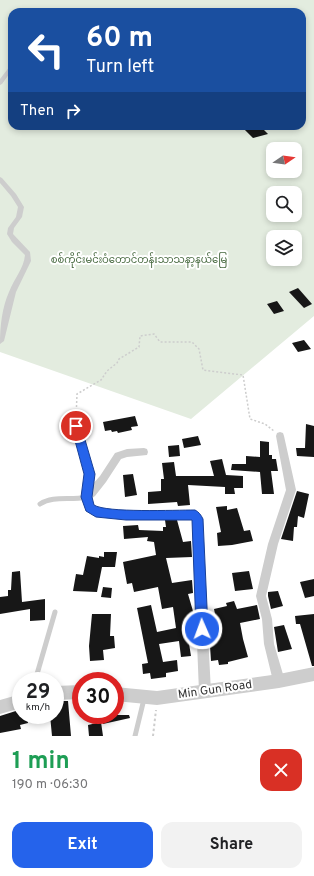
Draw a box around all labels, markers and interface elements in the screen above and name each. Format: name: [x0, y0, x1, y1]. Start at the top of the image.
text: 60 m: [86, 21, 153, 57]
icon: left: [20, 24, 72, 76]
text: Turn left: [86, 56, 154, 79]
icon: right: [62, 100, 84, 122]
text: Then: [20, 102, 54, 121]
north arrow: [266, 142, 302, 178]
map controls: [266, 142, 302, 266]
button: search: [266, 186, 302, 222]
button: layers: [266, 230, 302, 266]
park label: စစ်ကိုင်းမင်းဝံတောင်တန်းသာသနာ့နယ်မြေ: [51, 252, 228, 268]
pin: [59, 409, 93, 443]
icon: arrive: [65, 415, 87, 437]
position arrow: [181, 608, 223, 650]
speed limit sign: 30: [72, 672, 124, 724]
street label: Min Gun Road: [177, 677, 253, 703]
text: 29: [26, 680, 50, 706]
text: km/h: [26, 701, 50, 714]
text: 1 min: [12, 747, 70, 777]
button: close: [260, 749, 302, 791]
text: 190 m · 06:30: [12, 777, 88, 793]
button: Exit: [12, 822, 153, 868]
button: Share: [161, 822, 302, 868]

